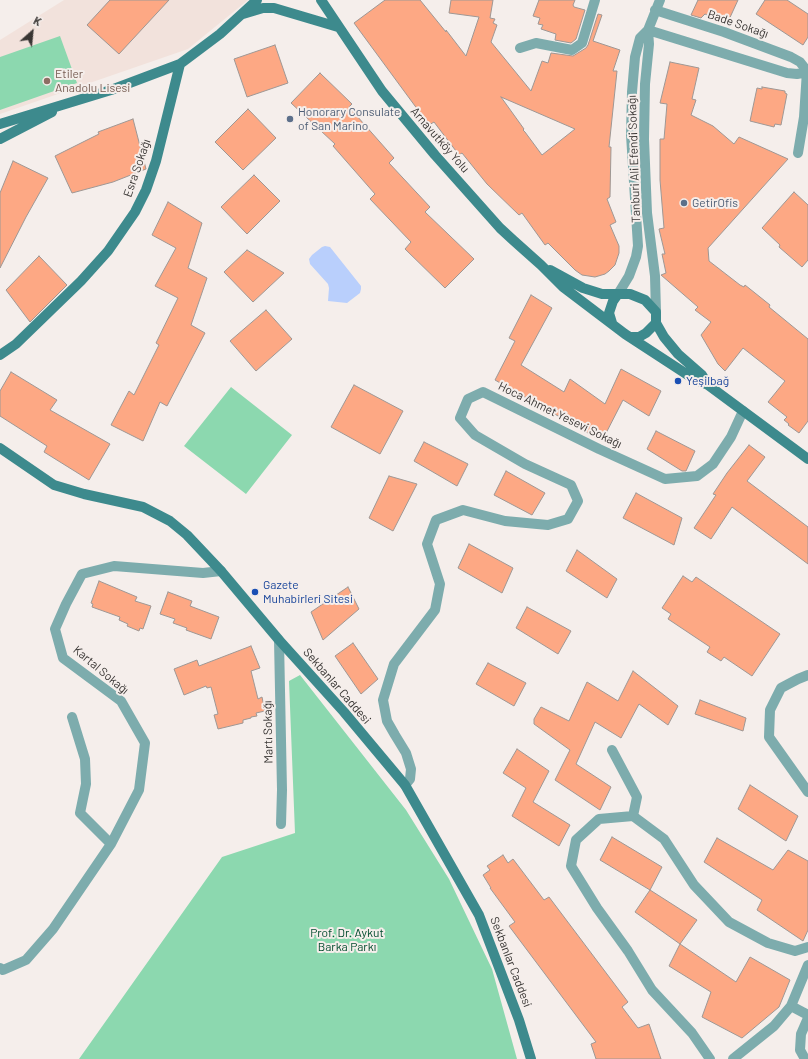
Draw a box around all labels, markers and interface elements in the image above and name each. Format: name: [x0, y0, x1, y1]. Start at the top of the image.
street label: Bade Sokağı: [706, 7, 770, 41]
north arrow: [12, 12, 52, 52]
text: K: [32, 14, 44, 28]
place label: Etiler Anadolu Lisesi: [55, 67, 130, 95]
marker: Etiler Anadolu Lisesi: [42, 76, 52, 86]
street label: Tanburi Ali Efendi Sokağı: [625, 95, 643, 223]
street label: Arnavutköy Yolu: [408, 104, 472, 176]
place label: Honorary Consulate of San Marino: [298, 105, 400, 133]
marker: Honorary Consulate of San Marino: [285, 114, 295, 124]
street label: Esra Sokağı: [120, 137, 154, 199]
place label: GetirOfis: [692, 196, 738, 210]
marker: GetirOfis: [679, 198, 689, 208]
place label: Yeşilbağ: [686, 374, 729, 388]
marker: Yeşilbağ: [673, 376, 683, 386]
street label: Hoca Ahmet Yesevi Sokağı: [496, 379, 624, 451]
place label: Gazete Muhabirleri Sitesi: [263, 578, 353, 606]
marker: Gazete Muhabirleri Sitesi: [250, 587, 260, 597]
street label: Kartal Sokağı: [70, 643, 132, 697]
street label: Sekbanlar Caddesi: [300, 645, 374, 727]
street label: Martı Sokağı: [260, 700, 276, 764]
street label: Sekbanlar Caddesi: [487, 915, 535, 1009]
park label: Prof. Dr. Aykut Barka Parkı: [310, 926, 384, 954]

